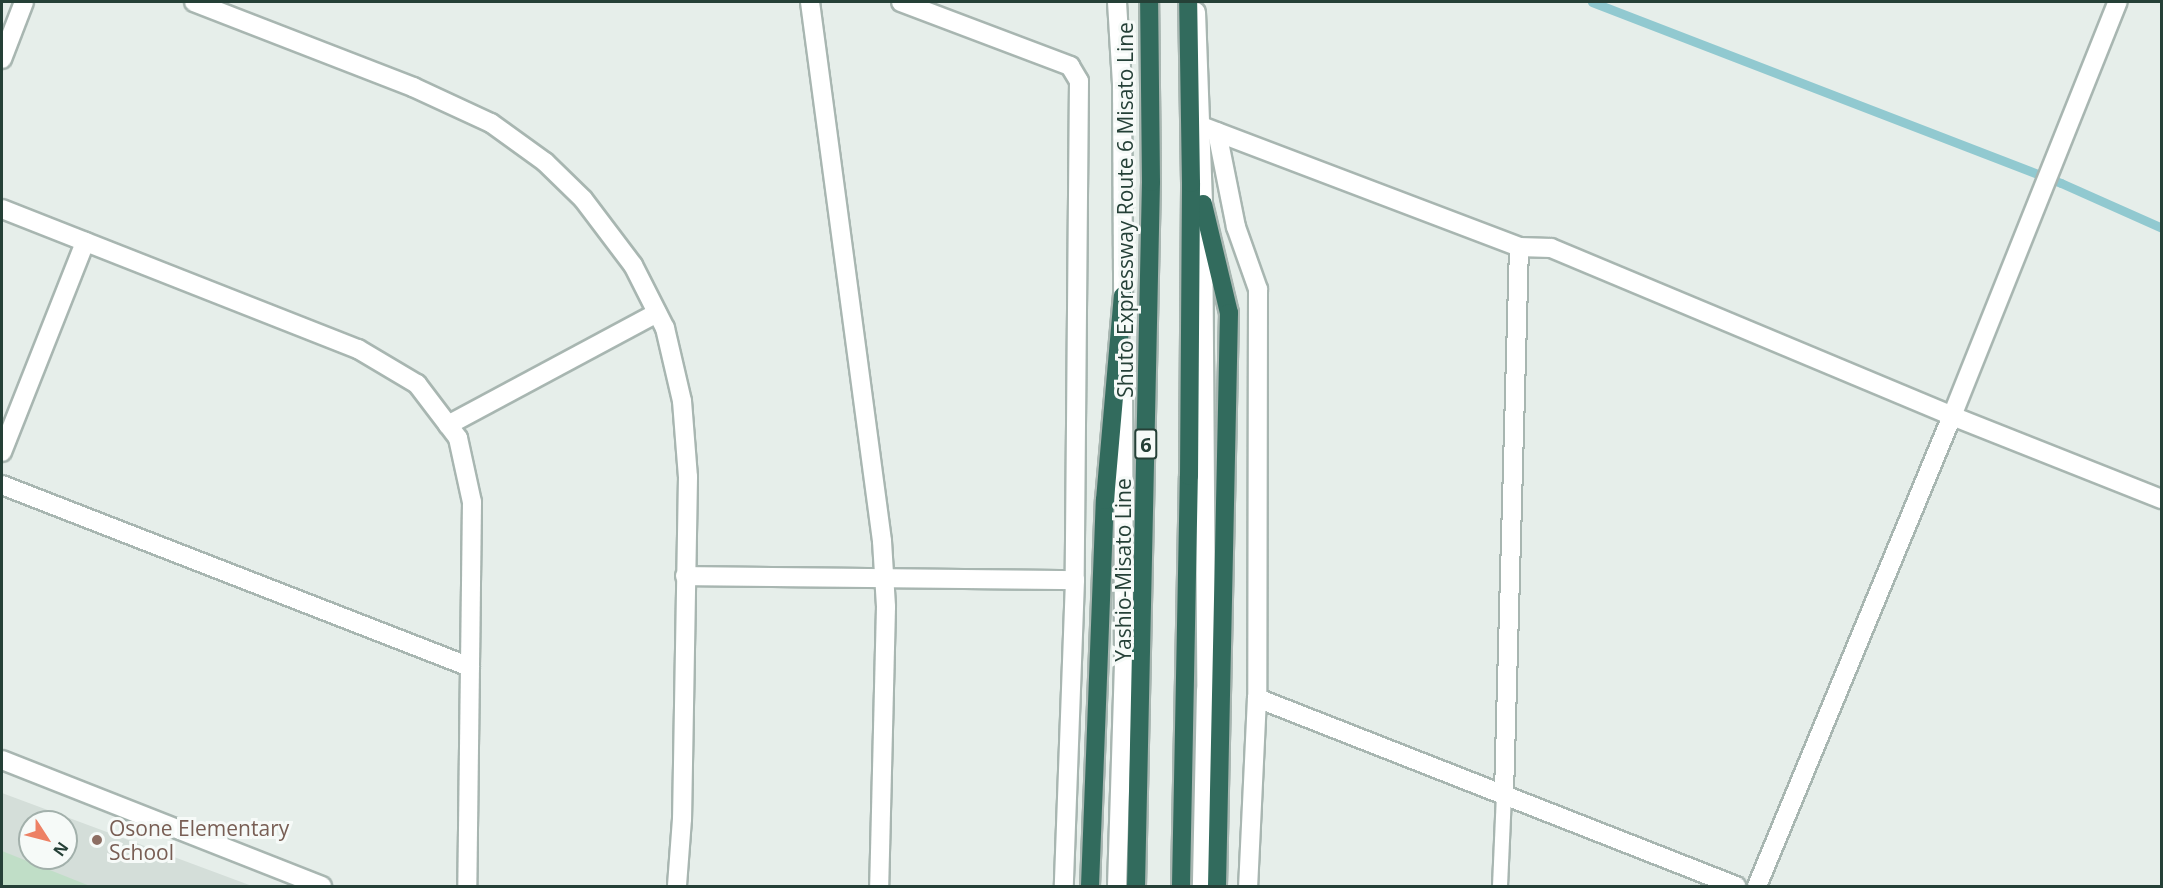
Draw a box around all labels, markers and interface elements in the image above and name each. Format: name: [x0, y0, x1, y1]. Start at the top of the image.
street label: Shuto Expressway Route 6 Misato Line: [1112, 22, 1138, 398]
road number: 6: [1134, 427, 1158, 461]
street label: Yashio-Misato Line: [1110, 478, 1136, 662]
north arrow: [18, 810, 78, 870]
place label: Osone Elementary School: [109, 815, 289, 865]
marker: Osone Elementary School: [90, 833, 104, 847]
text: N: [48, 838, 74, 861]

